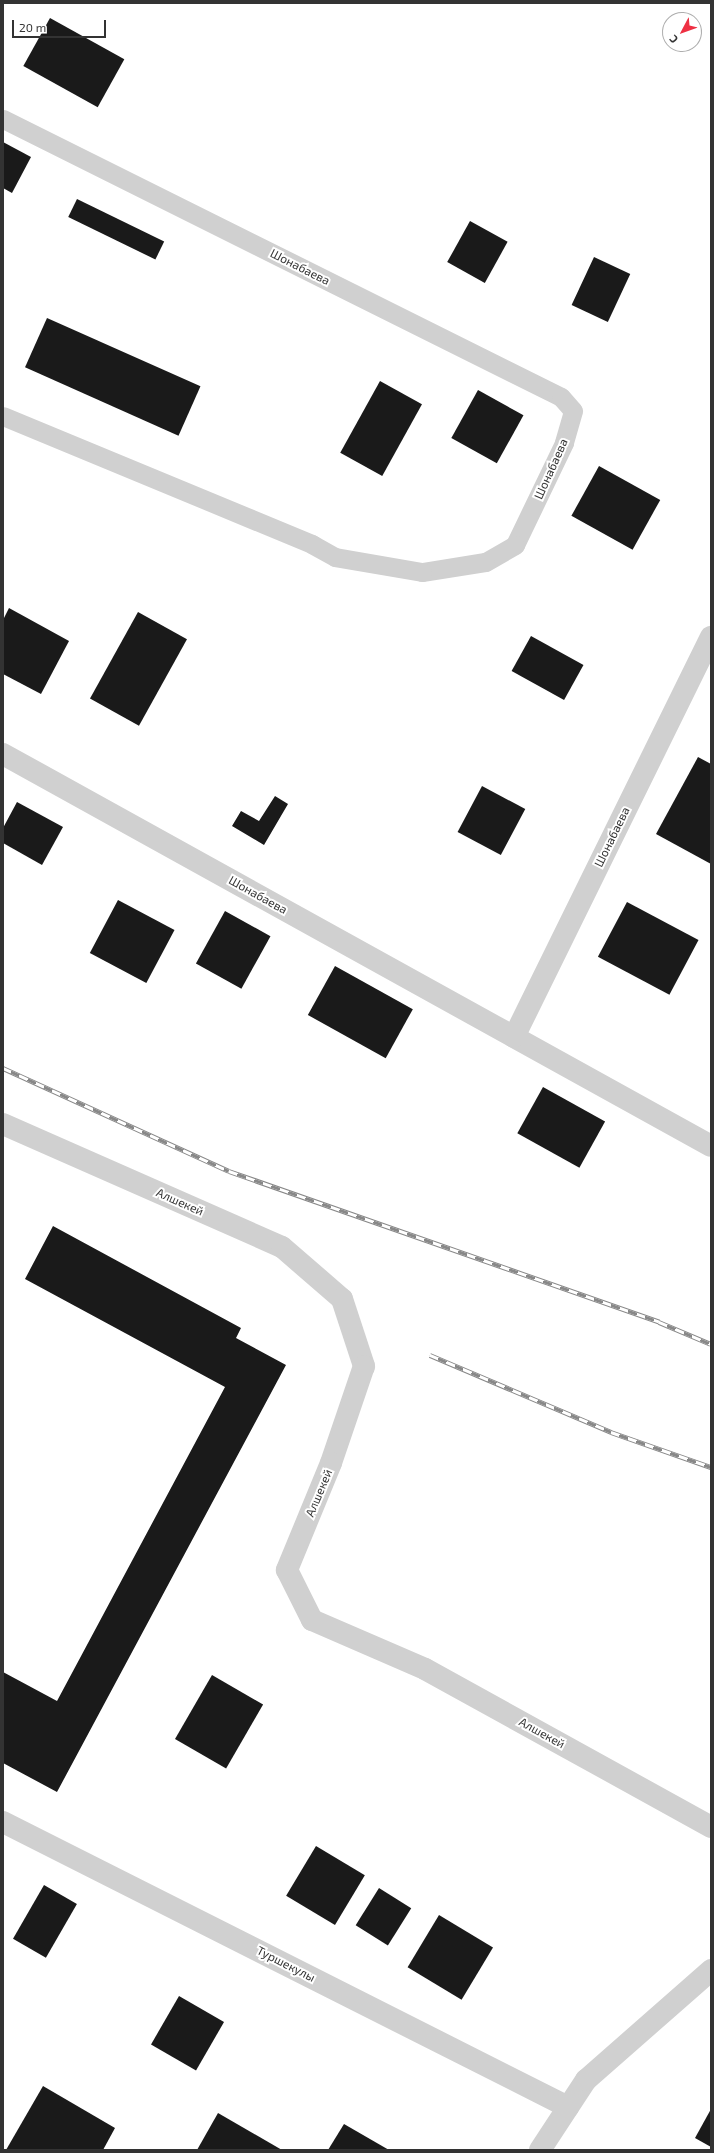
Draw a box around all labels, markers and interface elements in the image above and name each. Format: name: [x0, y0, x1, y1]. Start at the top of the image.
scale bar: [14, 12, 108, 38]
north arrow: [662, 12, 702, 52]
text: 20 m: [19, 20, 46, 34]
text: С: [666, 33, 680, 46]
street label: Шонабаева: [268, 246, 332, 288]
street label: Шонабаева: [531, 436, 571, 502]
street label: Шонабаева: [591, 805, 633, 869]
street label: Шонабаева: [226, 873, 290, 917]
street label: Алшекей: [154, 1185, 206, 1219]
street label: Алшекей: [303, 1467, 335, 1519]
street label: Алшекей: [517, 1715, 567, 1751]
street label: Туршекулы: [254, 1943, 318, 1985]

